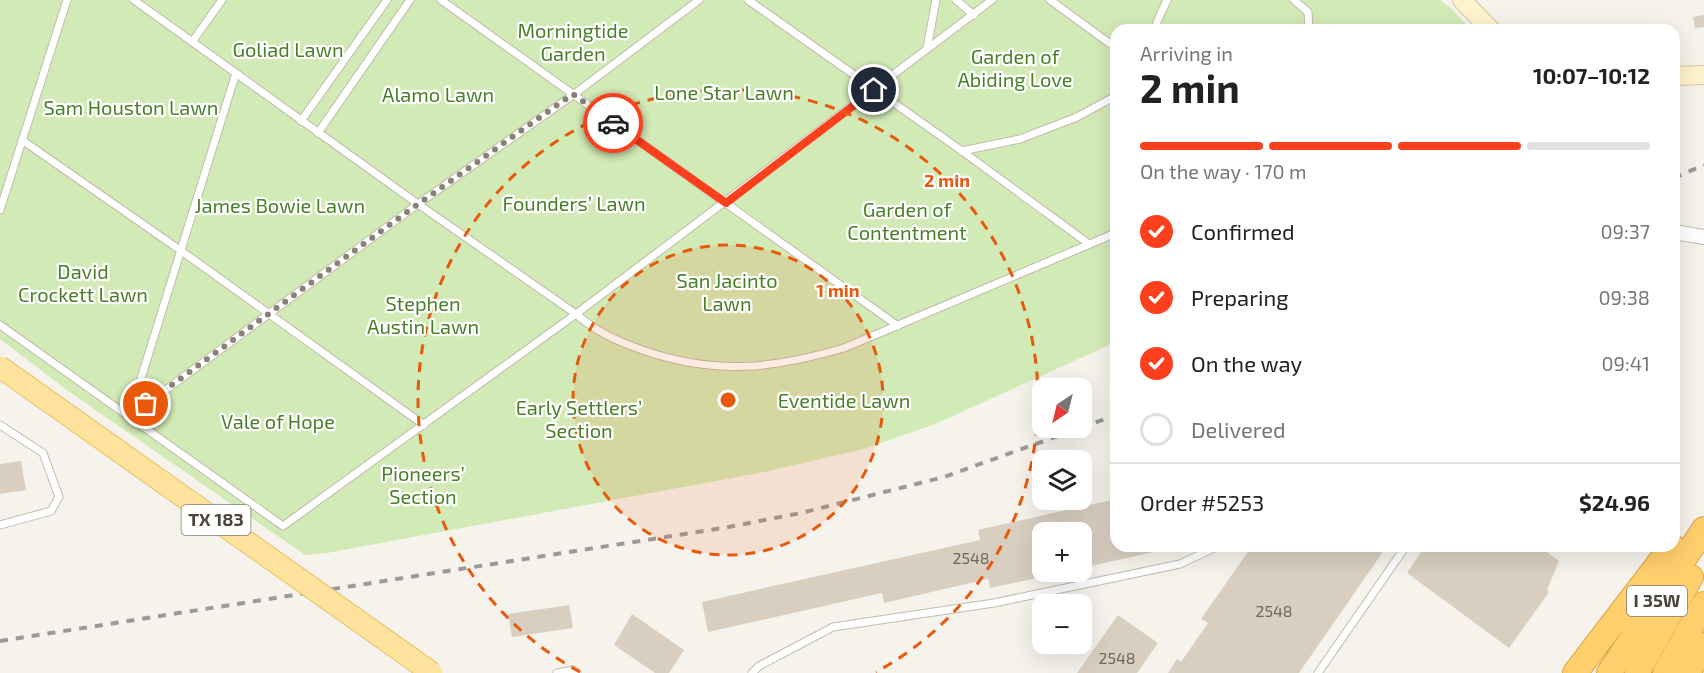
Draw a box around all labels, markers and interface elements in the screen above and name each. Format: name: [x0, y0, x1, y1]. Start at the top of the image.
park label: Morningtide Garden: [517, 18, 629, 65]
park label: Goliad Lawn: [232, 37, 344, 61]
text: Arriving in: [1140, 41, 1233, 65]
park label: Garden of Abiding Love: [957, 44, 1073, 91]
text: 10:07–10:12: [1533, 62, 1650, 88]
pin: [848, 64, 899, 115]
text: 2 min: [1140, 64, 1240, 111]
icon: home: [857, 73, 890, 106]
park label: Lone Star Lawn: [654, 80, 794, 104]
park label: Alamo Lawn: [382, 82, 494, 106]
courier: [583, 93, 643, 153]
park label: Sam Houston Lawn: [44, 95, 218, 119]
icon: car: [597, 107, 630, 140]
text: On the way · 170 m: [1140, 159, 1307, 183]
text: 2 min: [924, 169, 970, 191]
park label: Founders’ Lawn: [502, 191, 646, 215]
park label: James Bowie Lawn: [195, 193, 365, 217]
park label: Garden of Contentment: [847, 197, 967, 244]
icon: check: [1140, 215, 1173, 248]
text: Confirmed: [1191, 218, 1295, 244]
text: 09:37: [1600, 219, 1650, 243]
park label: David Crockett Lawn: [18, 259, 148, 306]
park label: San Jacinto Lawn: [677, 268, 778, 315]
text: 1 min: [816, 279, 860, 301]
icon: check: [1140, 281, 1173, 314]
text: Preparing: [1191, 284, 1289, 310]
text: 09:38: [1599, 285, 1650, 309]
park label: Stephen Austin Lawn: [367, 291, 479, 338]
icon: check: [1140, 347, 1173, 380]
text: On the way: [1191, 350, 1302, 376]
text: 09:41: [1602, 351, 1650, 375]
pin: [120, 378, 171, 429]
north arrow: [1032, 378, 1092, 438]
map controls: [1032, 378, 1092, 654]
icon: bag: [129, 387, 162, 420]
park label: Eventide Lawn: [778, 388, 910, 412]
centre of rings: [718, 390, 738, 410]
park label: Early Settlers’ Section: [516, 395, 642, 442]
park label: Vale of Hope: [221, 409, 335, 433]
text: Delivered: [1191, 416, 1286, 442]
button: layers: [1032, 450, 1092, 510]
park label: Pioneers’ Section: [381, 461, 465, 508]
text: Order #5253: [1140, 489, 1264, 515]
text: $24.96: [1579, 489, 1650, 515]
road number: TX 183: [182, 505, 250, 535]
button: +: [1032, 522, 1092, 582]
house number: 2548: [952, 548, 990, 567]
road number: I 35W: [1627, 586, 1687, 616]
button: −: [1032, 594, 1092, 654]
house number: 2548: [1255, 601, 1293, 620]
house number: 2548: [1098, 648, 1136, 667]

